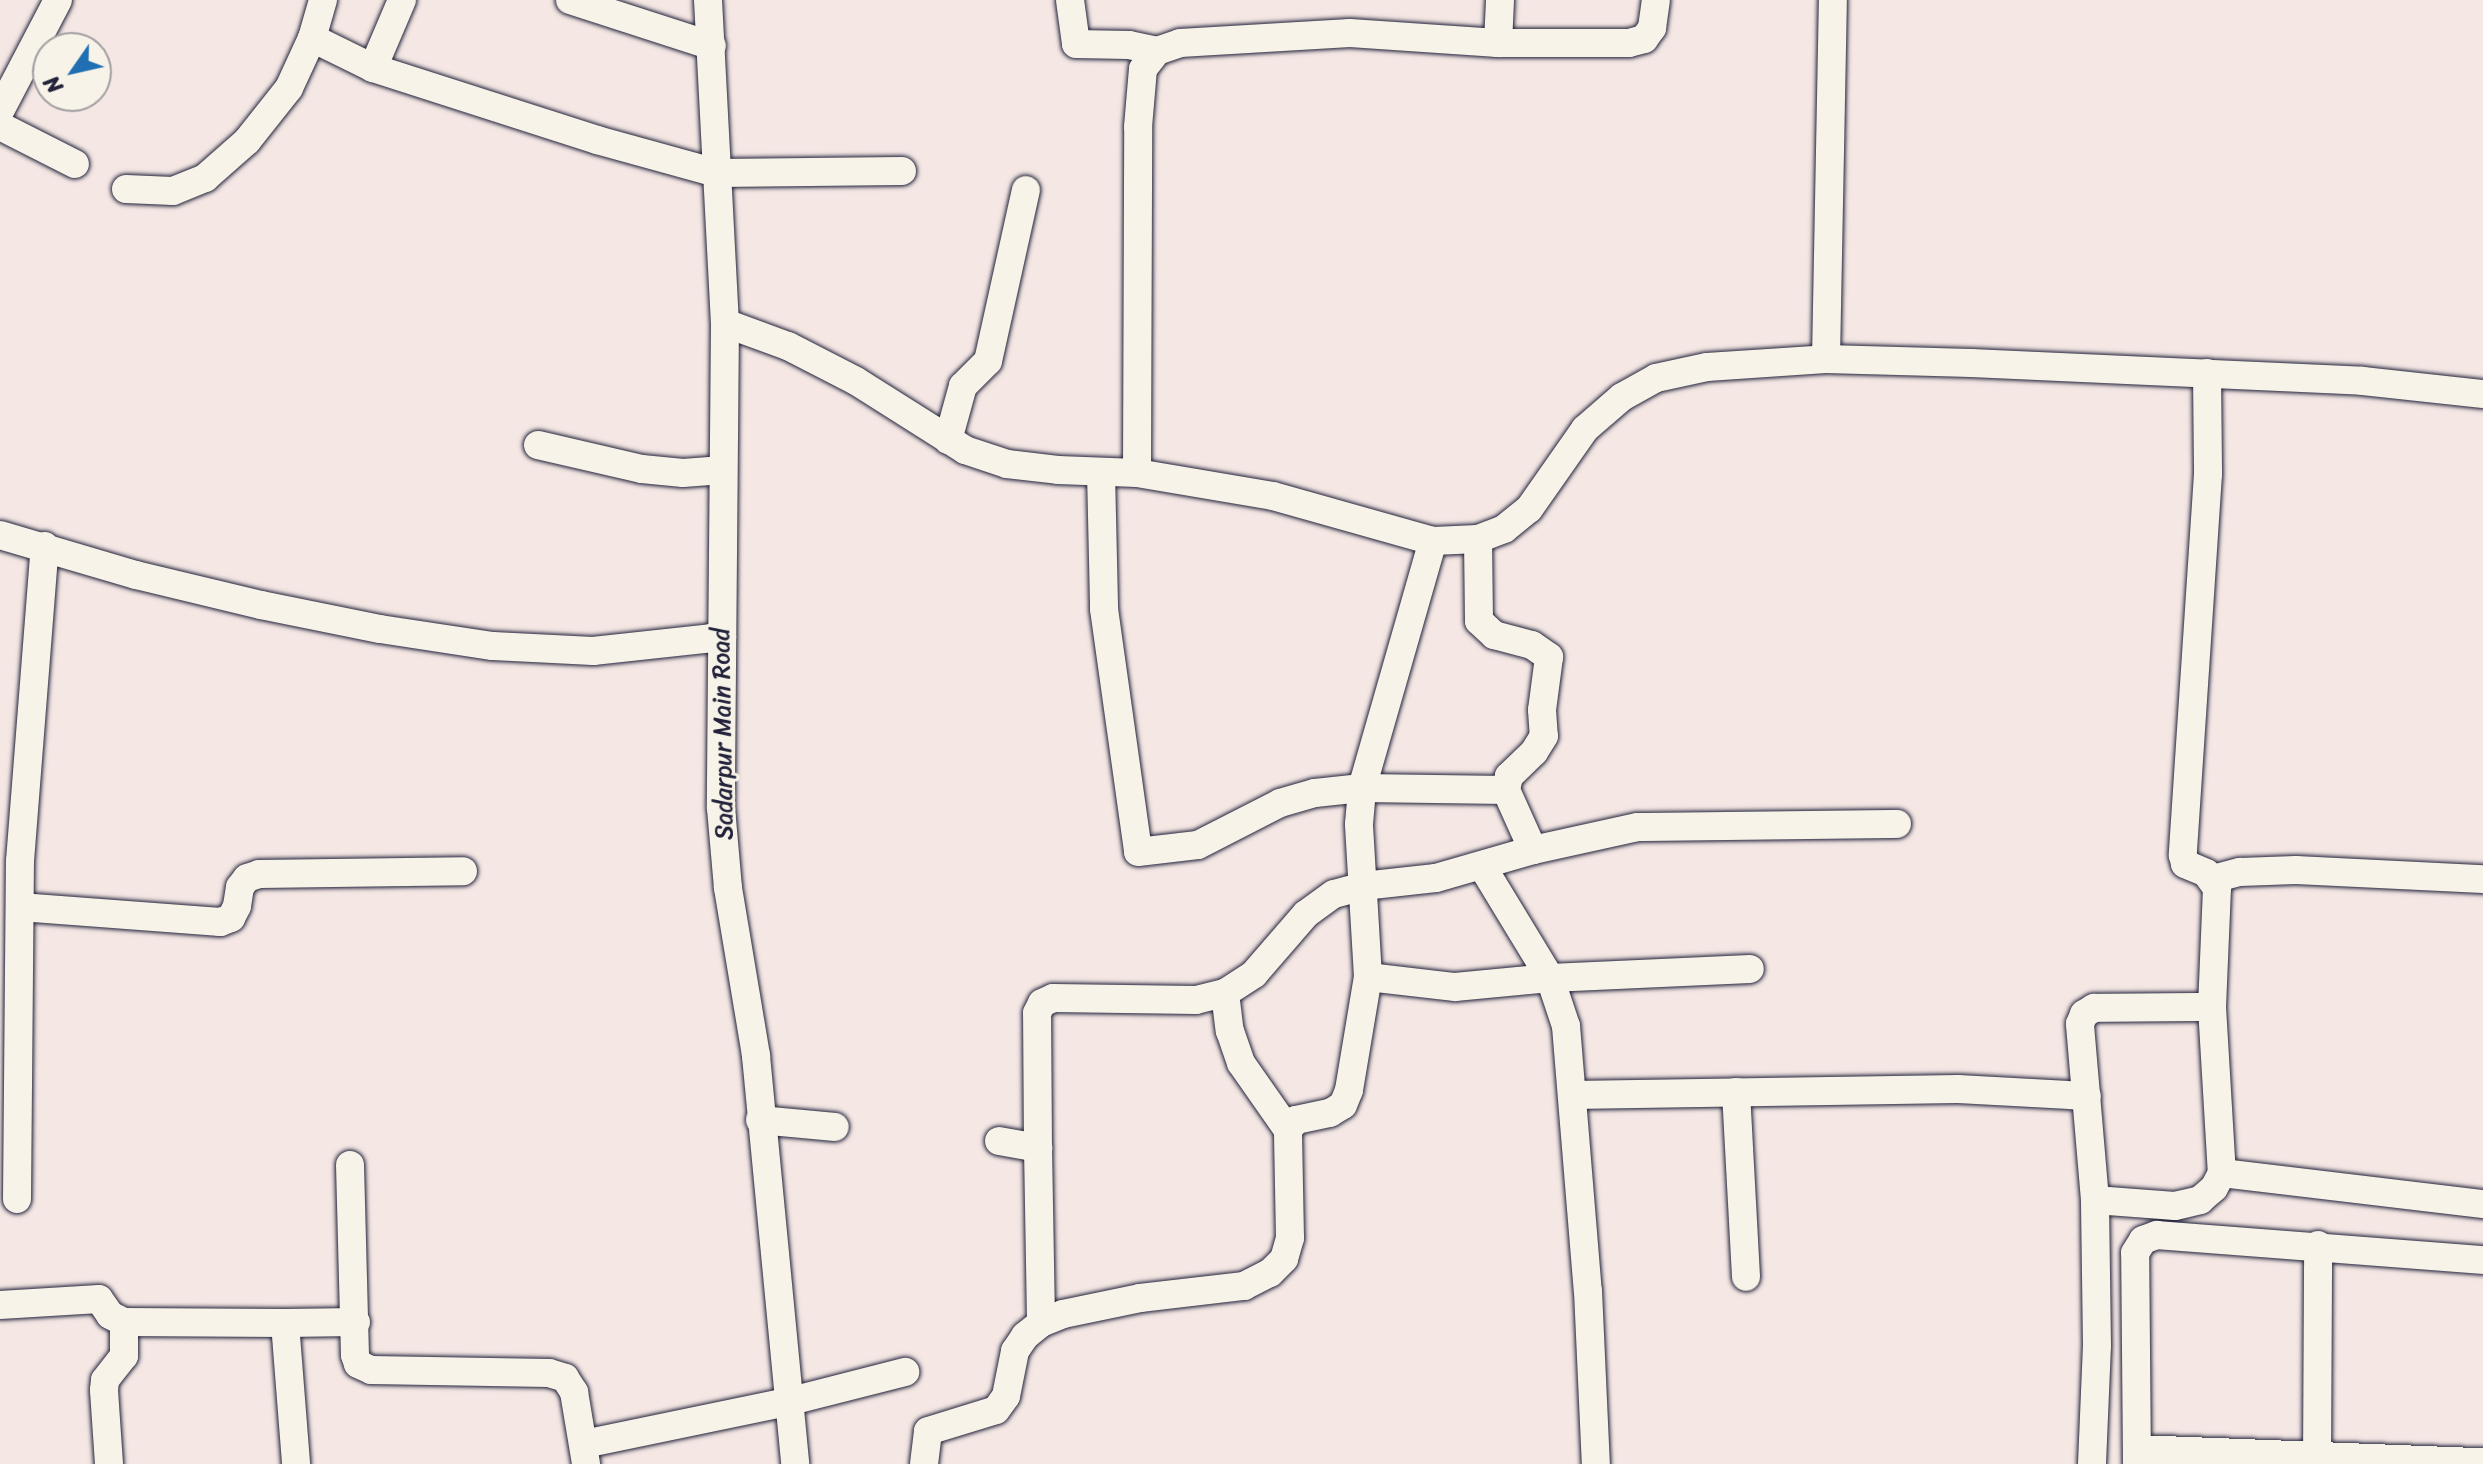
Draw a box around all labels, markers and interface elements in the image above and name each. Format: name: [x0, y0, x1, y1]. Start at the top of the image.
north arrow: [32, 32, 112, 112]
text: N: [33, 67, 74, 102]
street label: Sadarpur Main Road: [707, 628, 739, 840]

